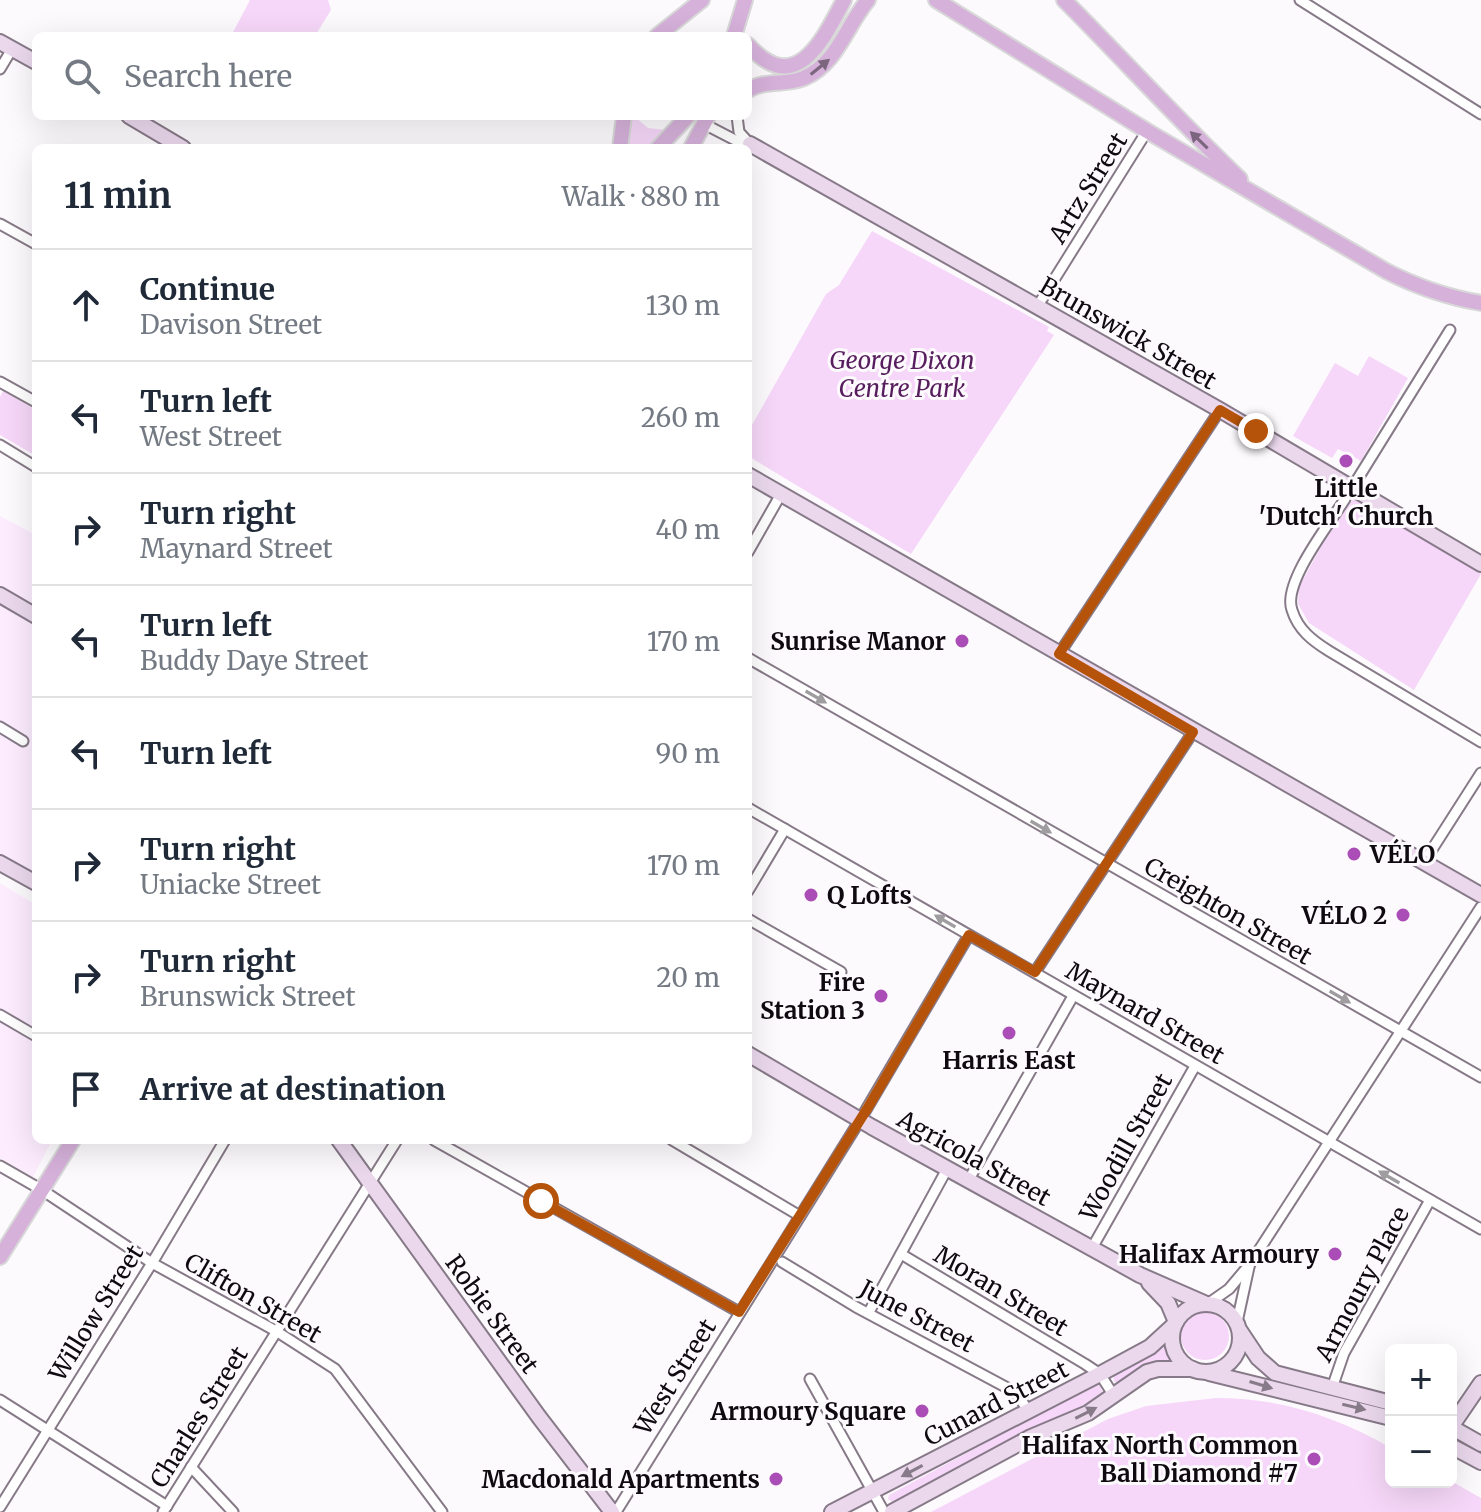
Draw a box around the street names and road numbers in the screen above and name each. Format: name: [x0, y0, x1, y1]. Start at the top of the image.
street label: Artz Street: [1041, 126, 1134, 250]
street label: Brunswick Street: [1034, 270, 1222, 396]
street label: Creighton Street: [1139, 850, 1318, 972]
street label: Maynard Street: [1060, 955, 1230, 1071]
street label: Woodill Street: [1072, 1067, 1180, 1227]
street label: Agricola Street: [891, 1103, 1057, 1213]
street label: Armoury Place: [1308, 1201, 1416, 1368]
street label: Willow Street: [41, 1239, 151, 1388]
street label: Moran Street: [928, 1239, 1074, 1344]
street label: Clifton Street: [179, 1246, 328, 1350]
street label: Robie Street: [438, 1248, 546, 1380]
street label: June Street: [853, 1272, 980, 1360]
street label: West Street: [627, 1313, 723, 1442]
street label: Charles Street: [143, 1340, 255, 1493]
street label: Cunard Street: [919, 1353, 1074, 1453]

